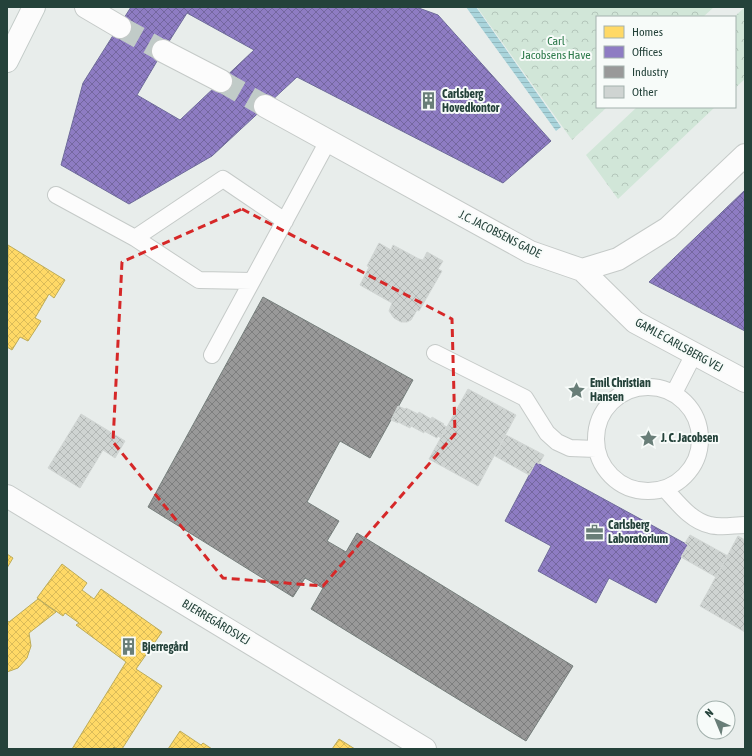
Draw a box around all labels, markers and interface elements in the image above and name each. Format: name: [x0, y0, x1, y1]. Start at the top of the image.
legend: [596, 16, 736, 108]
text: Homes: [632, 25, 663, 39]
park label: Carl Jacobsens Have: [521, 34, 591, 62]
text: Offices: [632, 45, 662, 59]
text: Industry: [632, 65, 669, 79]
text: Other: [632, 85, 658, 99]
place label: Carlsberg Hovedkontor: [442, 87, 500, 115]
building icon: Carlsberg Hovedkontor: [419, 91, 439, 111]
street label: J.C. JACOBSENS GADE: [457, 207, 543, 261]
street label: GAMLE CARLSBERG VEJ: [633, 315, 725, 375]
place label: Emil Christian Hansen: [590, 376, 651, 404]
place icon: Emil Christian Hansen: [567, 380, 587, 400]
place icon: J. C. Jacobsen: [638, 428, 658, 448]
place label: J. C. Jacobsen: [660, 431, 718, 445]
place label: Carlsberg Laboratorium: [608, 518, 669, 546]
office icon: Carlsberg Laboratorium: [585, 522, 605, 542]
street label: BJERREGÅRDSVEJ: [180, 596, 252, 648]
building icon: Bjerregård: [119, 637, 139, 657]
place label: Bjerregård: [142, 640, 188, 654]
north arrow: [696, 700, 736, 740]
text: N: [703, 706, 716, 719]

